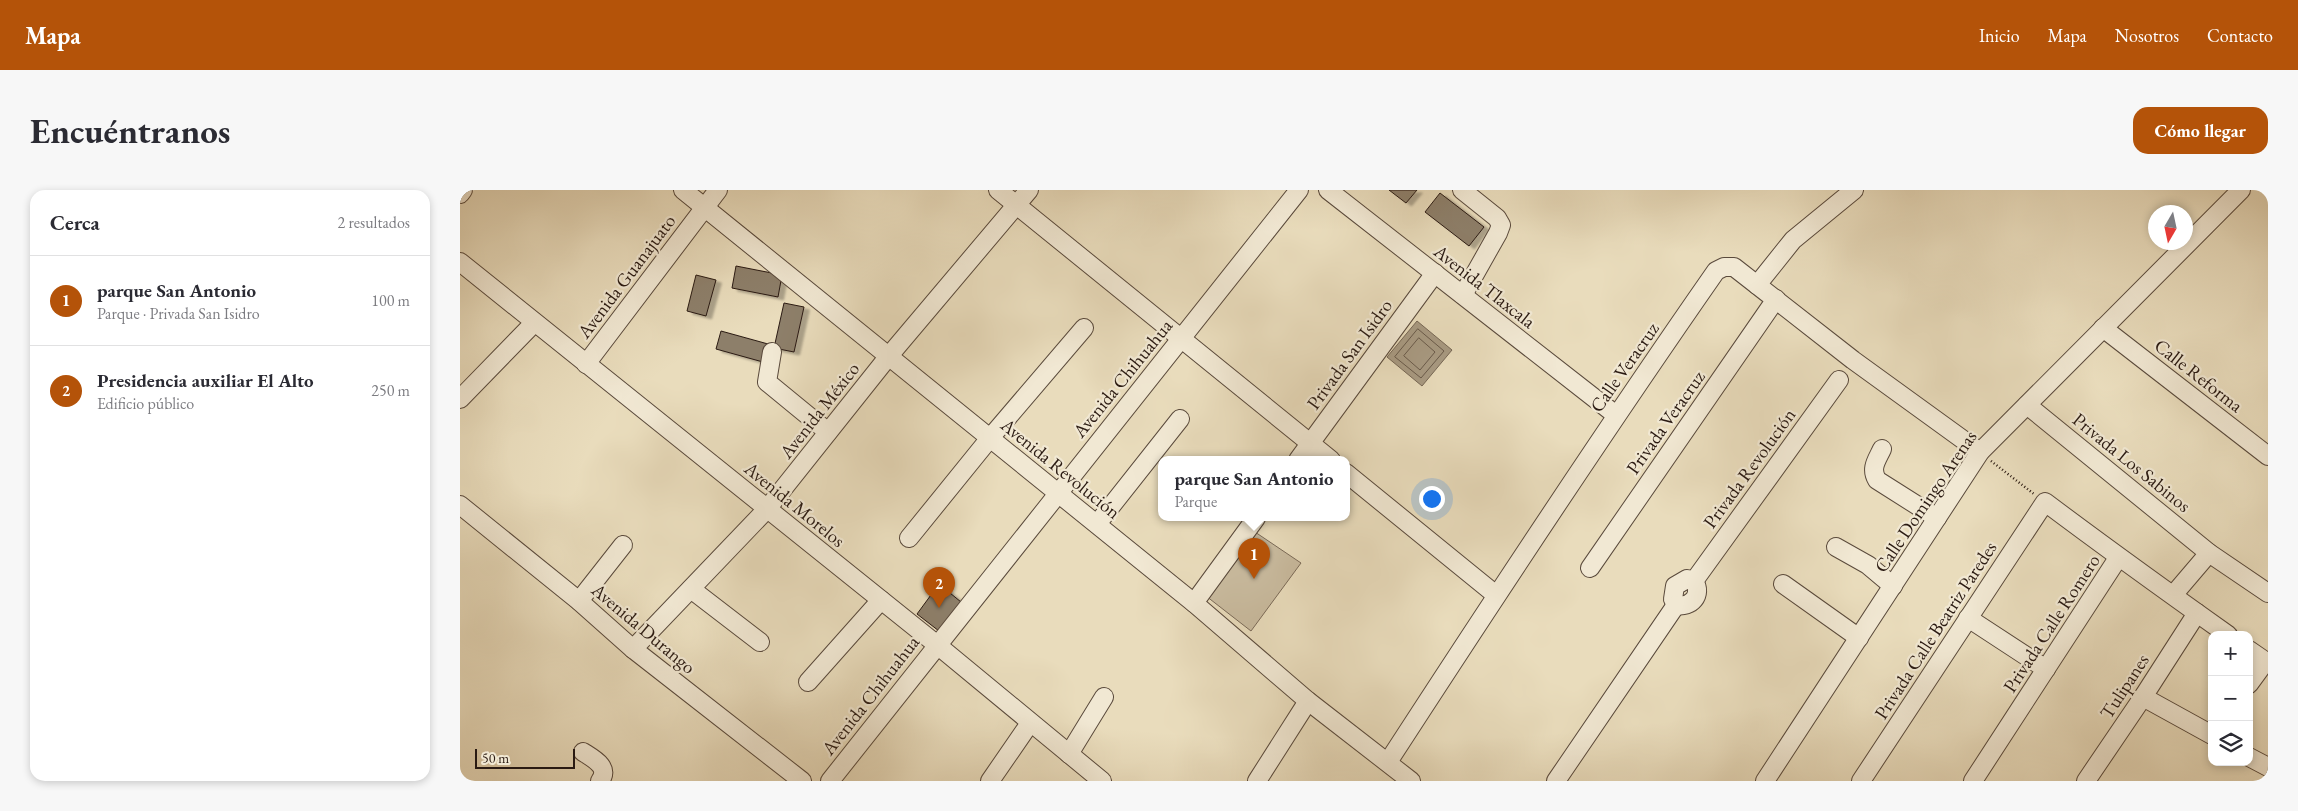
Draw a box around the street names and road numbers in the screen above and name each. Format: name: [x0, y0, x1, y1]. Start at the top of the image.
street label: Avenida Guanajuato: [571, 209, 681, 344]
street label: Avenida Tlaxcala: [1428, 238, 1541, 334]
street label: Privada San Isidro: [1301, 294, 1398, 415]
street label: Avenida Chihuahua: [1066, 314, 1178, 443]
street label: Calle Veracruz: [1584, 317, 1665, 417]
street label: Calle Reforma: [2149, 333, 2248, 418]
street label: Avenida México: [773, 357, 865, 465]
street label: Privada Veracruz: [1620, 365, 1711, 479]
street label: Privada Revolución: [1697, 403, 1801, 533]
street label: Privada Los Sabinos: [2067, 407, 2196, 518]
street label: Avenida Revolución: [995, 412, 1126, 524]
street label: Calle Domingo Arenas: [1868, 425, 1982, 577]
street label: Avenida Morelos: [738, 455, 850, 553]
street label: Privada Calle Beatriz Paredes: [1868, 536, 2002, 724]
street label: Privada Calle Romero: [1997, 549, 2106, 697]
street label: Avenida Durango: [586, 577, 701, 679]
street label: Avenida Chihuahua: [815, 630, 925, 761]
street label: Tulipanes: [2094, 649, 2155, 724]

